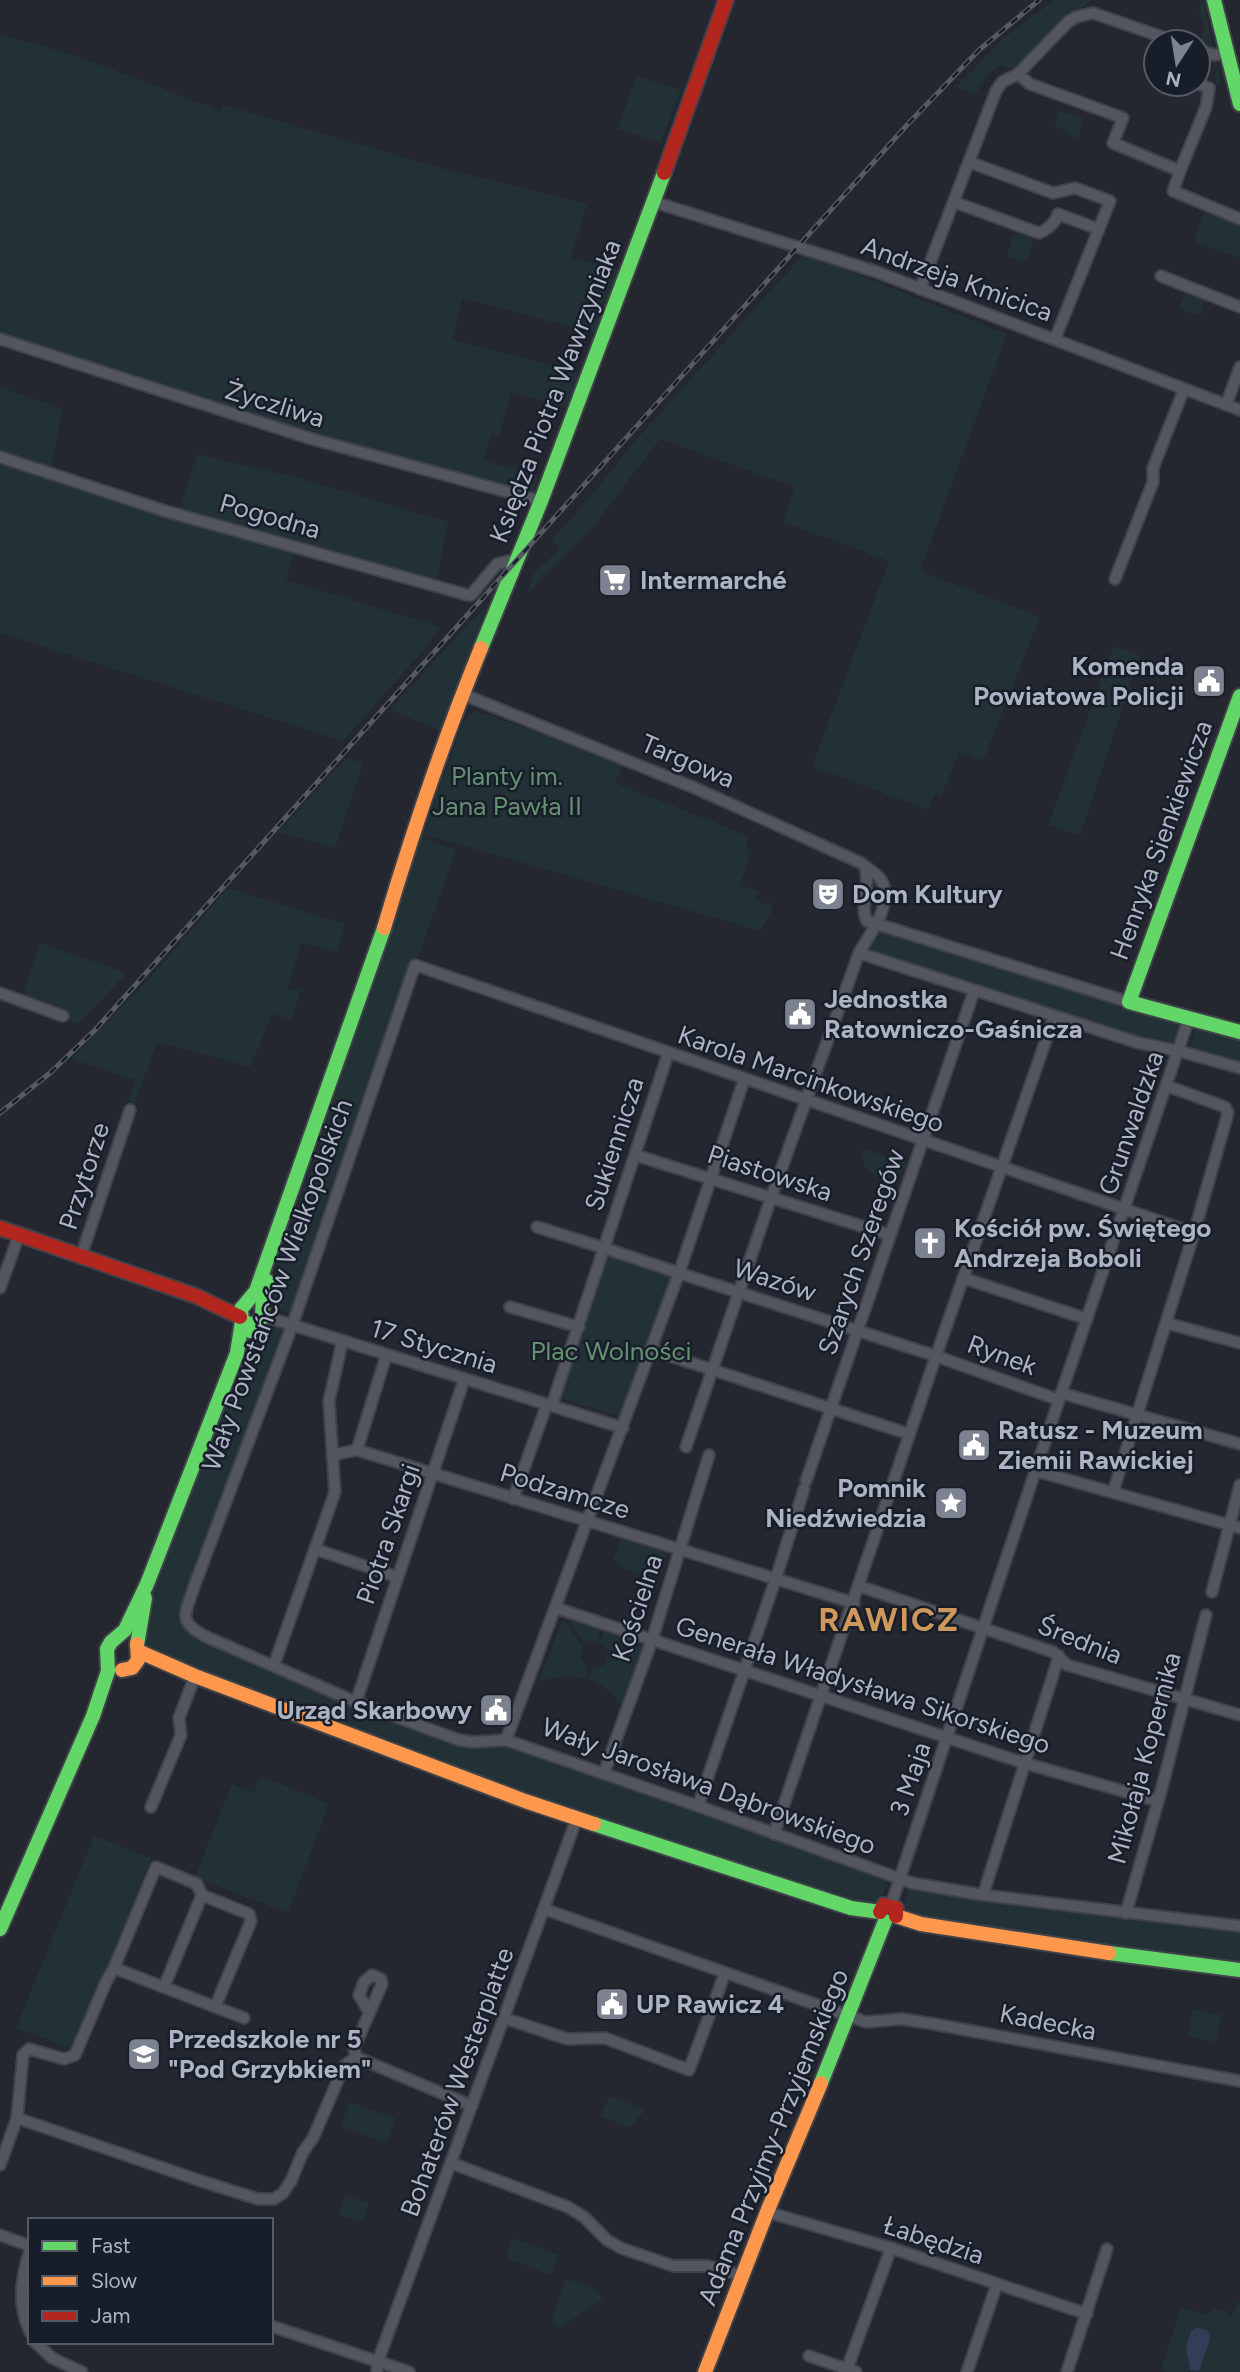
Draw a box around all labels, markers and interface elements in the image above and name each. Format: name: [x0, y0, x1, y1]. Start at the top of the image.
north arrow: [1142, 28, 1212, 98]
text: N: [1164, 66, 1183, 92]
street label: Andrzeja Kmicica: [857, 230, 1057, 328]
street label: Księdza Piotra Wawrzyniaka: [482, 235, 628, 547]
street label: Życzliwa: [222, 374, 328, 434]
street label: Pogodna: [216, 486, 324, 546]
supermarket icon: Intermarché: [596, 561, 634, 599]
place label: Intermarché: [640, 564, 787, 596]
place label: Komenda Powiatowa Policji: [973, 650, 1184, 712]
public building icon: Komenda Powiatowa Policji: [1190, 662, 1228, 700]
street label: Henryka Sienkiewicza: [1103, 716, 1219, 964]
street label: Targowa: [637, 727, 739, 795]
park label: Planty im. Jana Pawła II: [432, 760, 582, 822]
theatre icon: Dom Kultury: [809, 875, 847, 913]
place label: Dom Kultury: [852, 878, 1003, 910]
place label: Jednostka Ratowniczo-Gaśnicza: [824, 983, 1083, 1045]
public building icon: Jednostka Ratowniczo-Gaśnicza: [781, 995, 819, 1033]
street label: Karola Marcinkowskiego: [674, 1018, 948, 1140]
street label: Grunwaldzka: [1091, 1047, 1171, 1199]
street label: Sukiennicza: [577, 1073, 651, 1215]
street label: Wały Powstańców Wielkopolskich: [195, 1095, 359, 1475]
street label: Przytorze: [52, 1118, 116, 1234]
street label: Piastowska: [704, 1138, 836, 1208]
street label: Szarych Szeregów: [811, 1144, 911, 1359]
place label: Kościół pw. Świętego Andrzeja Boboli: [954, 1212, 1211, 1274]
church icon: Kościół pw. Świętego Andrzeja Boboli: [911, 1224, 949, 1262]
street label: Wazów: [730, 1252, 821, 1309]
street label: 17 Stycznia: [367, 1312, 501, 1380]
street label: Rynek: [963, 1328, 1041, 1382]
park label: Plac Wolności: [530, 1335, 692, 1367]
place label: Ratusz - Muzeum Ziemii Rawickiej: [998, 1414, 1203, 1476]
public building icon: Ratusz - Muzeum Ziemii Rawickiej: [955, 1426, 993, 1464]
street label: Podzamcze: [496, 1456, 634, 1526]
street label: Piotra Skargi: [349, 1460, 427, 1608]
place label: Pomnik Niedźwiedzia: [765, 1472, 926, 1534]
place icon: Pomnik Niedźwiedzia: [932, 1484, 970, 1522]
street label: Kościelna: [605, 1550, 669, 1666]
district label: RAWICZ: [818, 1600, 960, 1639]
street label: Generała Władysława Sikorskiego: [672, 1609, 1054, 1761]
street label: Średnia: [1033, 1609, 1127, 1671]
street label: Mikołaja Kopernika: [1100, 1649, 1188, 1867]
public building icon: Urząd Skarbowy: [477, 1691, 515, 1729]
place label: Urząd Skarbowy: [277, 1694, 472, 1726]
street label: Wały Jarosława Dąbrowskiego: [538, 1711, 880, 1861]
street label: 3 Maja: [882, 1738, 938, 1820]
street label: Bohaterów Westerplatte: [393, 1943, 521, 2221]
street label: Adama Przyjmy-Przyjemskiego: [691, 1964, 855, 2310]
public building icon: UP Rawicz 4: [593, 1985, 631, 2023]
place label: UP Rawicz 4: [636, 1988, 784, 2020]
street label: Kadecka: [997, 1997, 1099, 2047]
place label: Przedszkole nr 5 "Pod Grzybkiem": [168, 2023, 372, 2085]
school or university icon: Przedszkole nr 5 "Pod Grzybkiem": [125, 2035, 163, 2073]
street label: Łabędzia: [880, 2209, 988, 2271]
legend: [28, 2218, 273, 2344]
text: Fast: [91, 2233, 131, 2258]
text: Slow: [91, 2268, 137, 2293]
text: Jam: [91, 2303, 130, 2328]

